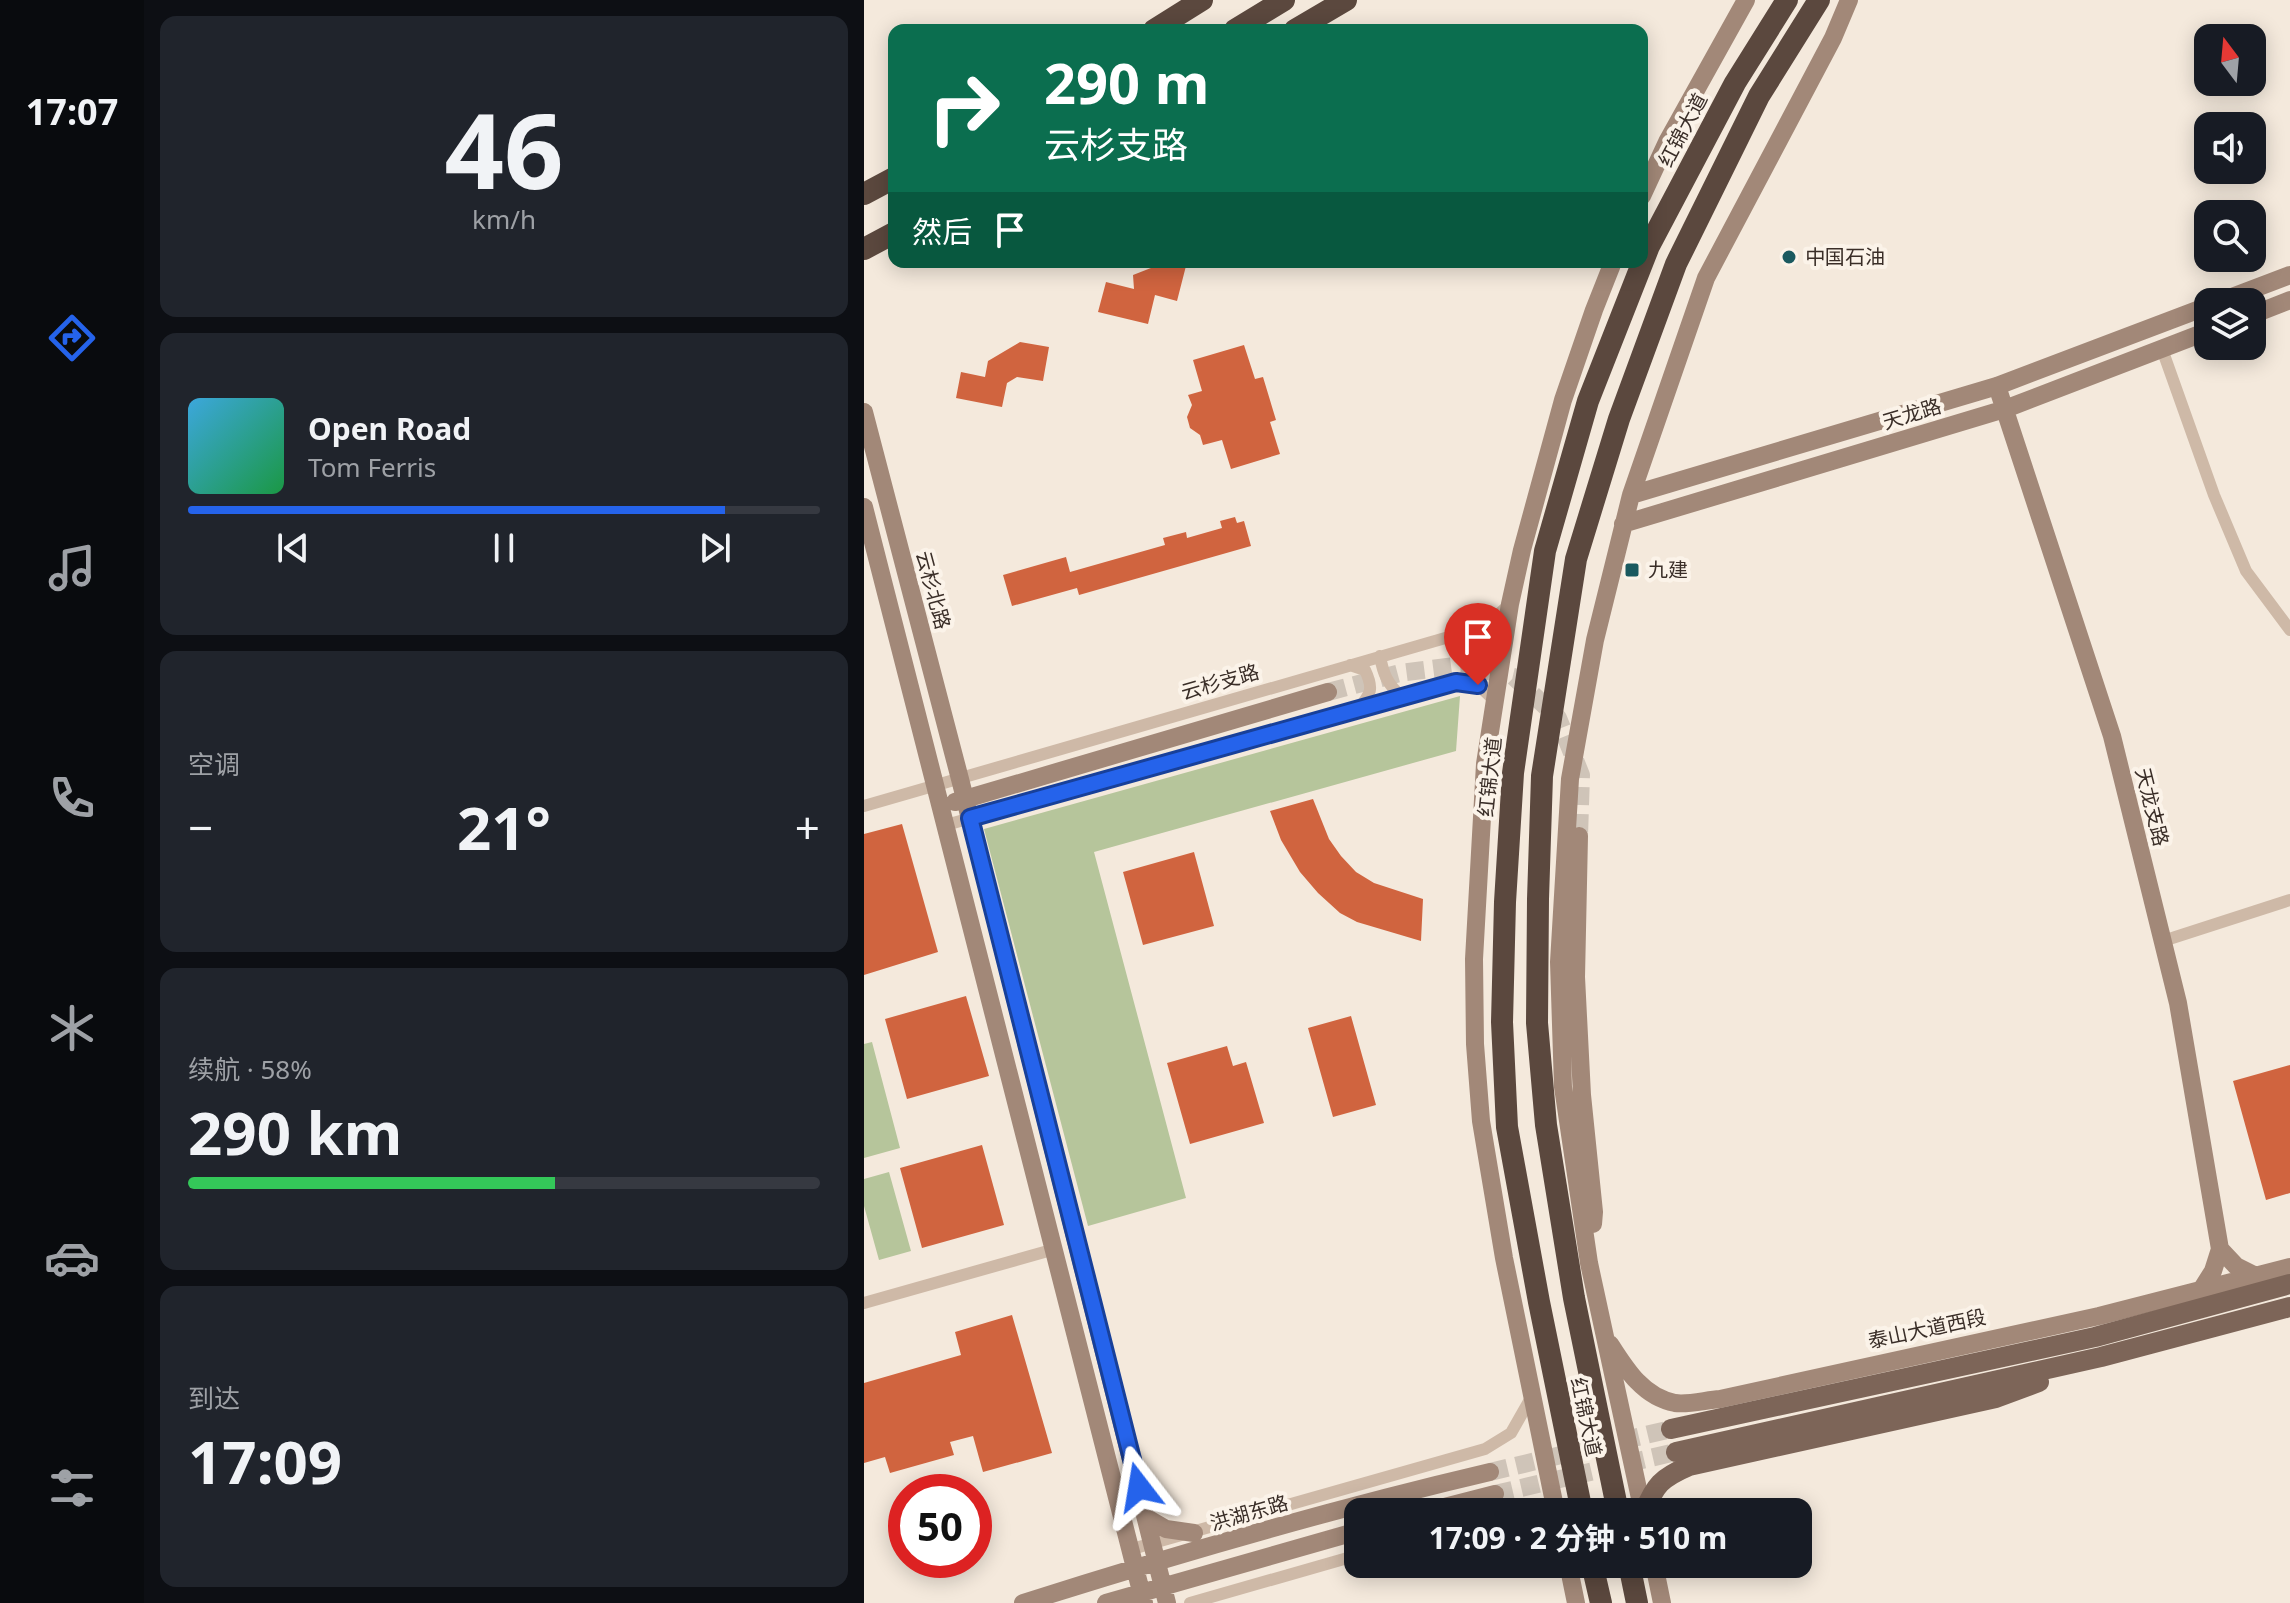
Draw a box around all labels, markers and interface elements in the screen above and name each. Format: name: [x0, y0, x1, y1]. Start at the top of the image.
north arrow: [2194, 24, 2266, 96]
map controls: [2194, 24, 2266, 360]
text: 290 m: [1044, 44, 1209, 120]
icon: right: [912, 56, 1016, 160]
text: 46: [445, 78, 563, 219]
text: 17:07: [26, 87, 118, 136]
street label: 红锦大道: [1652, 88, 1713, 171]
button: sound: [2194, 112, 2266, 184]
text: 云杉支路: [1044, 120, 1188, 169]
button: search: [2194, 200, 2266, 272]
text: km/h: [472, 201, 536, 237]
icon: arrive: [988, 208, 1032, 252]
text: 然后: [912, 211, 972, 252]
place label: 中国石油: [1805, 243, 1885, 270]
marker: 中国石油: [1780, 248, 1798, 266]
button: layers: [2194, 288, 2266, 360]
icon: directions: [44, 310, 100, 366]
street label: 天龙路: [1879, 392, 1944, 435]
text: Open Road: [308, 408, 471, 449]
text: Tom Ferris: [308, 449, 436, 485]
icon: previous: [271, 526, 315, 570]
icon: pause: [482, 526, 526, 570]
icon: next: [693, 526, 737, 570]
icon: music: [44, 540, 100, 596]
street label: 云杉北路: [910, 548, 957, 632]
place label: 九建: [1648, 556, 1688, 583]
marker: 九建: [1623, 561, 1641, 579]
pin: [1444, 603, 1512, 685]
icon: arrive: [1456, 615, 1500, 659]
street label: 云杉支路: [1178, 658, 1262, 706]
street label: 红锦大道: [1472, 736, 1507, 818]
text: 空调: [188, 746, 240, 782]
street label: 天龙支路: [2130, 765, 2175, 849]
icon: phone: [44, 770, 100, 826]
text: 21°: [457, 786, 551, 868]
text: −: [188, 797, 213, 857]
text: +: [795, 797, 820, 857]
icon: climate: [44, 1000, 100, 1056]
text: 续航 · 58%: [188, 1051, 312, 1087]
text: 290 km: [188, 1091, 402, 1173]
icon: car: [44, 1230, 100, 1286]
street label: 泰山大道西段: [1865, 1303, 1988, 1354]
street label: 红锦大道: [1565, 1375, 1608, 1459]
text: 到达: [188, 1380, 240, 1416]
text: 17:09: [188, 1420, 342, 1502]
position arrow: [1097, 1445, 1181, 1529]
icon: filters: [44, 1460, 100, 1516]
speed limit sign: 50: [888, 1474, 992, 1578]
street label: 洪湖东路: [1207, 1489, 1291, 1537]
text: 17:09 · 2 分钟 · 510 m: [1429, 1517, 1727, 1558]

